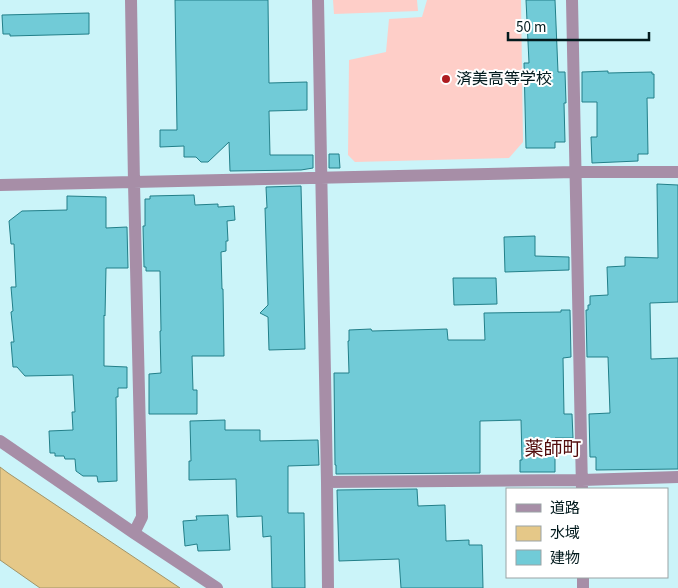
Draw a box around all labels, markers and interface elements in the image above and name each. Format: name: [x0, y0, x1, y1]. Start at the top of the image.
scale bar: [508, 10, 649, 42]
text: 50 m: [516, 17, 546, 38]
place label: 済美高等学校: [456, 68, 552, 90]
marker: 済美高等学校: [440, 73, 452, 85]
district label: 薬師町: [524, 436, 582, 463]
legend: [506, 488, 668, 578]
text: 道路: [550, 498, 580, 519]
text: 水域: [550, 523, 580, 544]
text: 建物: [550, 548, 580, 569]

